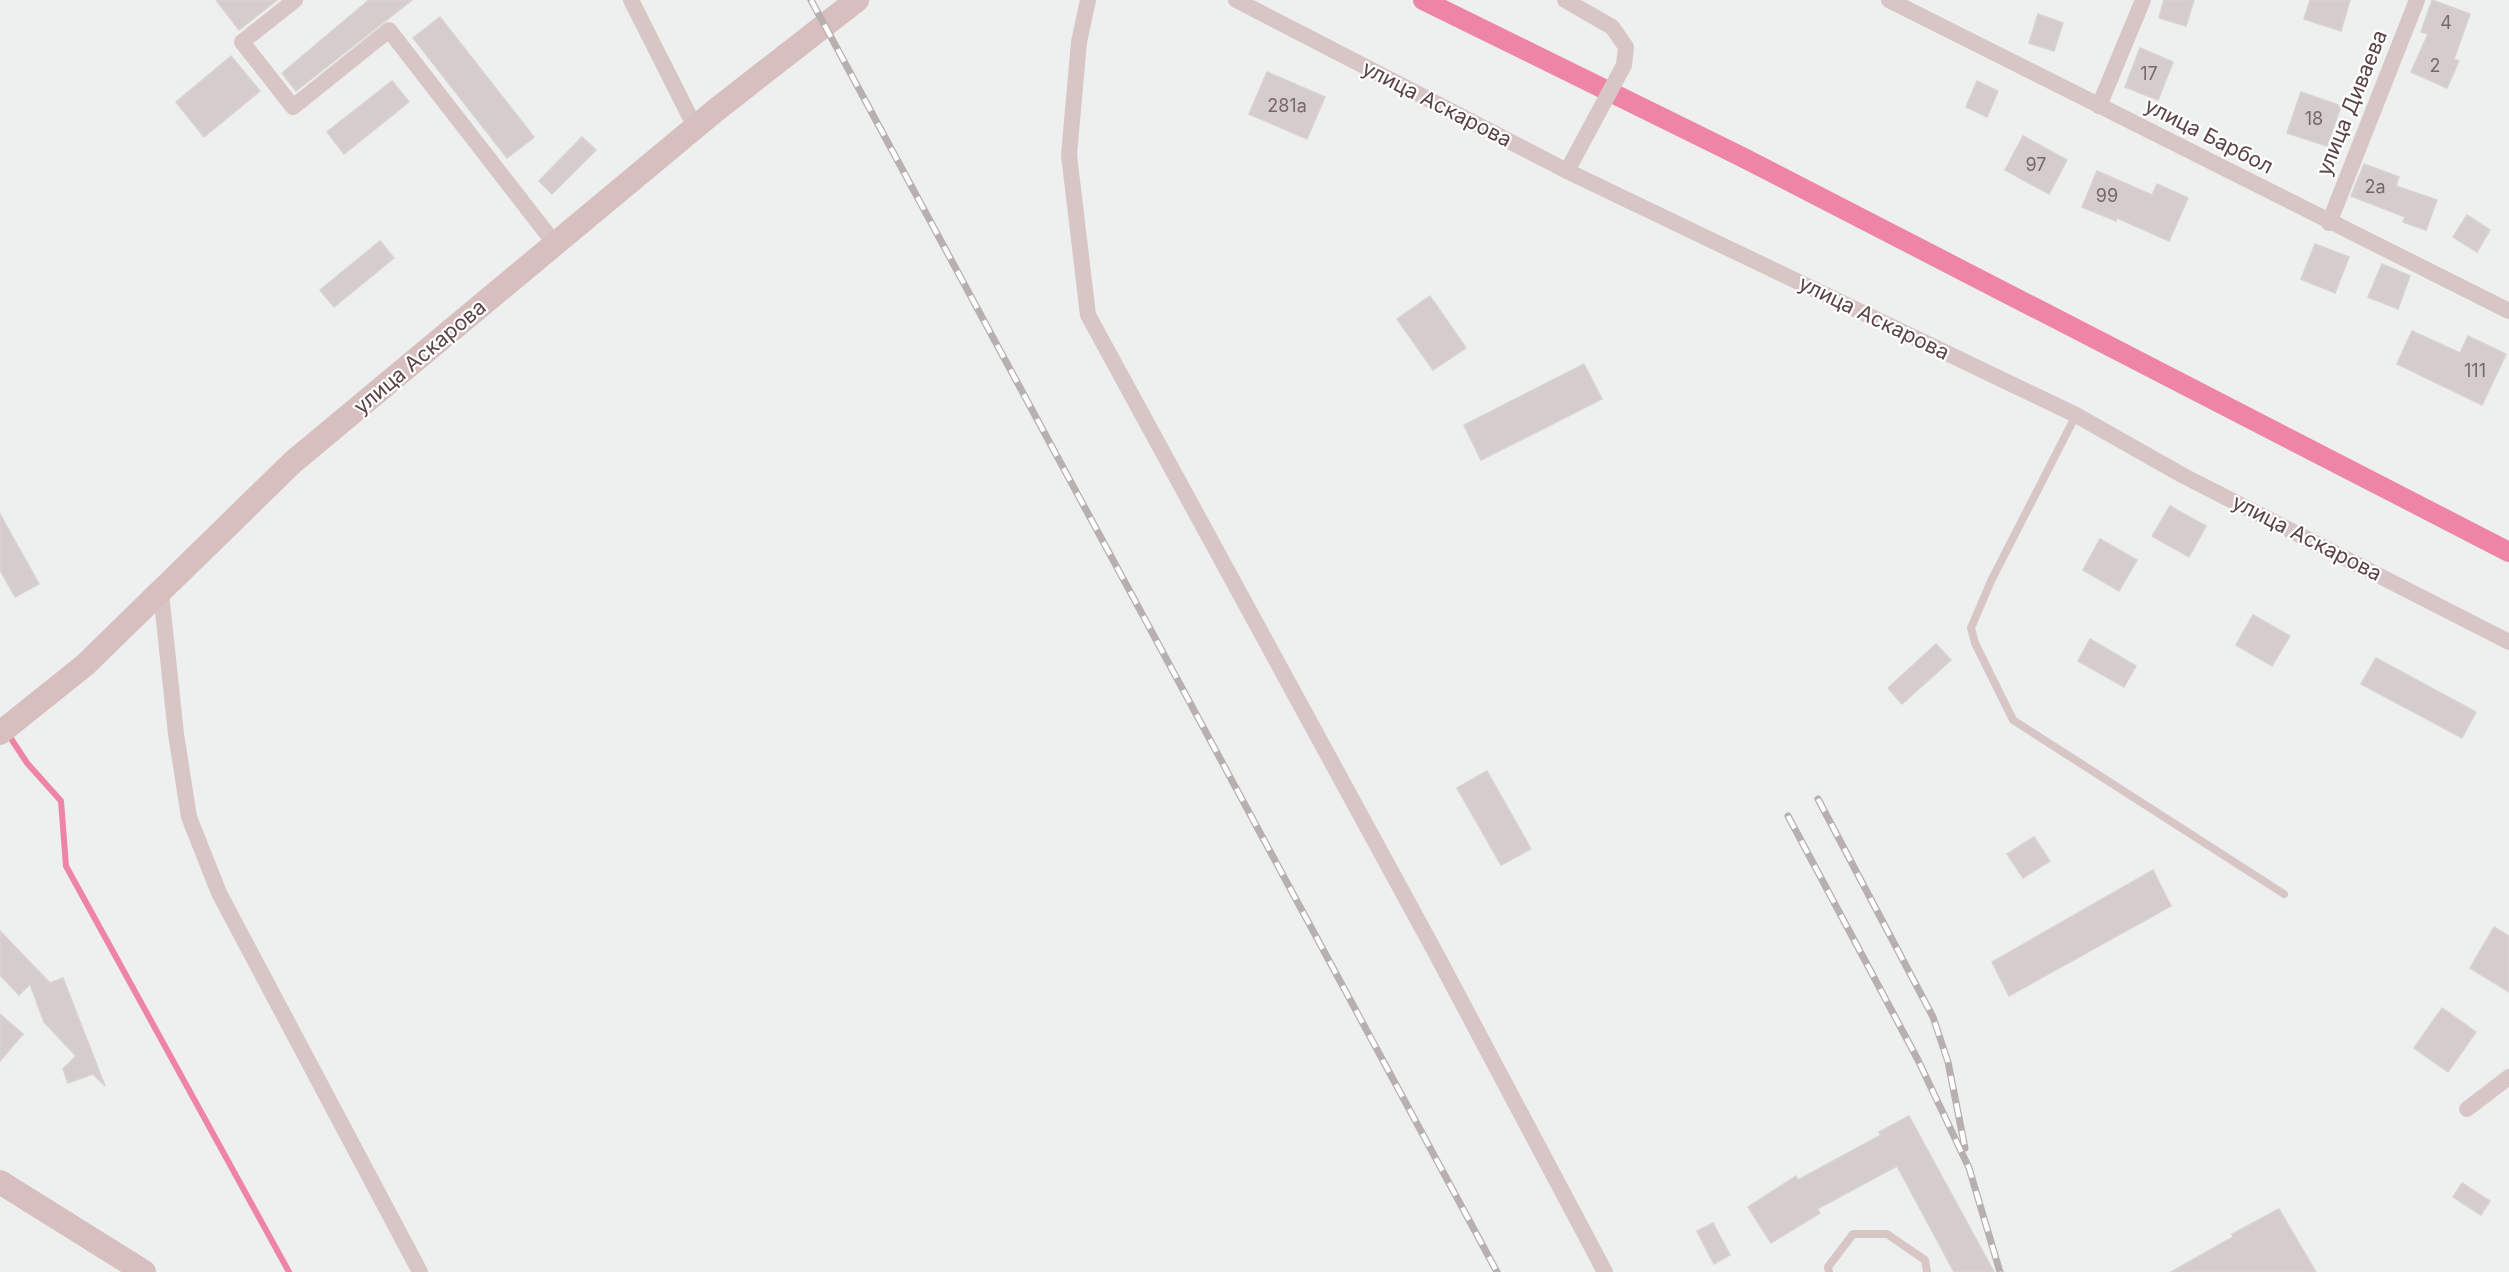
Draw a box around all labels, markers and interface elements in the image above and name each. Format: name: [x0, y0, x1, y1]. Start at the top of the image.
house number: 4: [2440, 12, 2452, 33]
street label: улица Диваева: [2311, 26, 2392, 179]
street label: улица Аскарова: [1358, 55, 1516, 152]
house number: 2: [2430, 55, 2440, 76]
house number: 17: [2140, 63, 2158, 84]
street label: улица Барбол: [2141, 92, 2278, 179]
house number: 281а: [1267, 95, 1307, 116]
house number: 18: [2305, 108, 2323, 129]
house number: 97: [2026, 154, 2047, 175]
house number: 2а: [2364, 176, 2386, 197]
house number: 99: [2096, 185, 2118, 206]
street label: улица Аскарова: [1795, 270, 1954, 365]
street label: улица Аскарова: [349, 294, 491, 419]
house number: 111: [2464, 360, 2486, 381]
street label: улица Аскарова: [2228, 489, 2386, 586]

